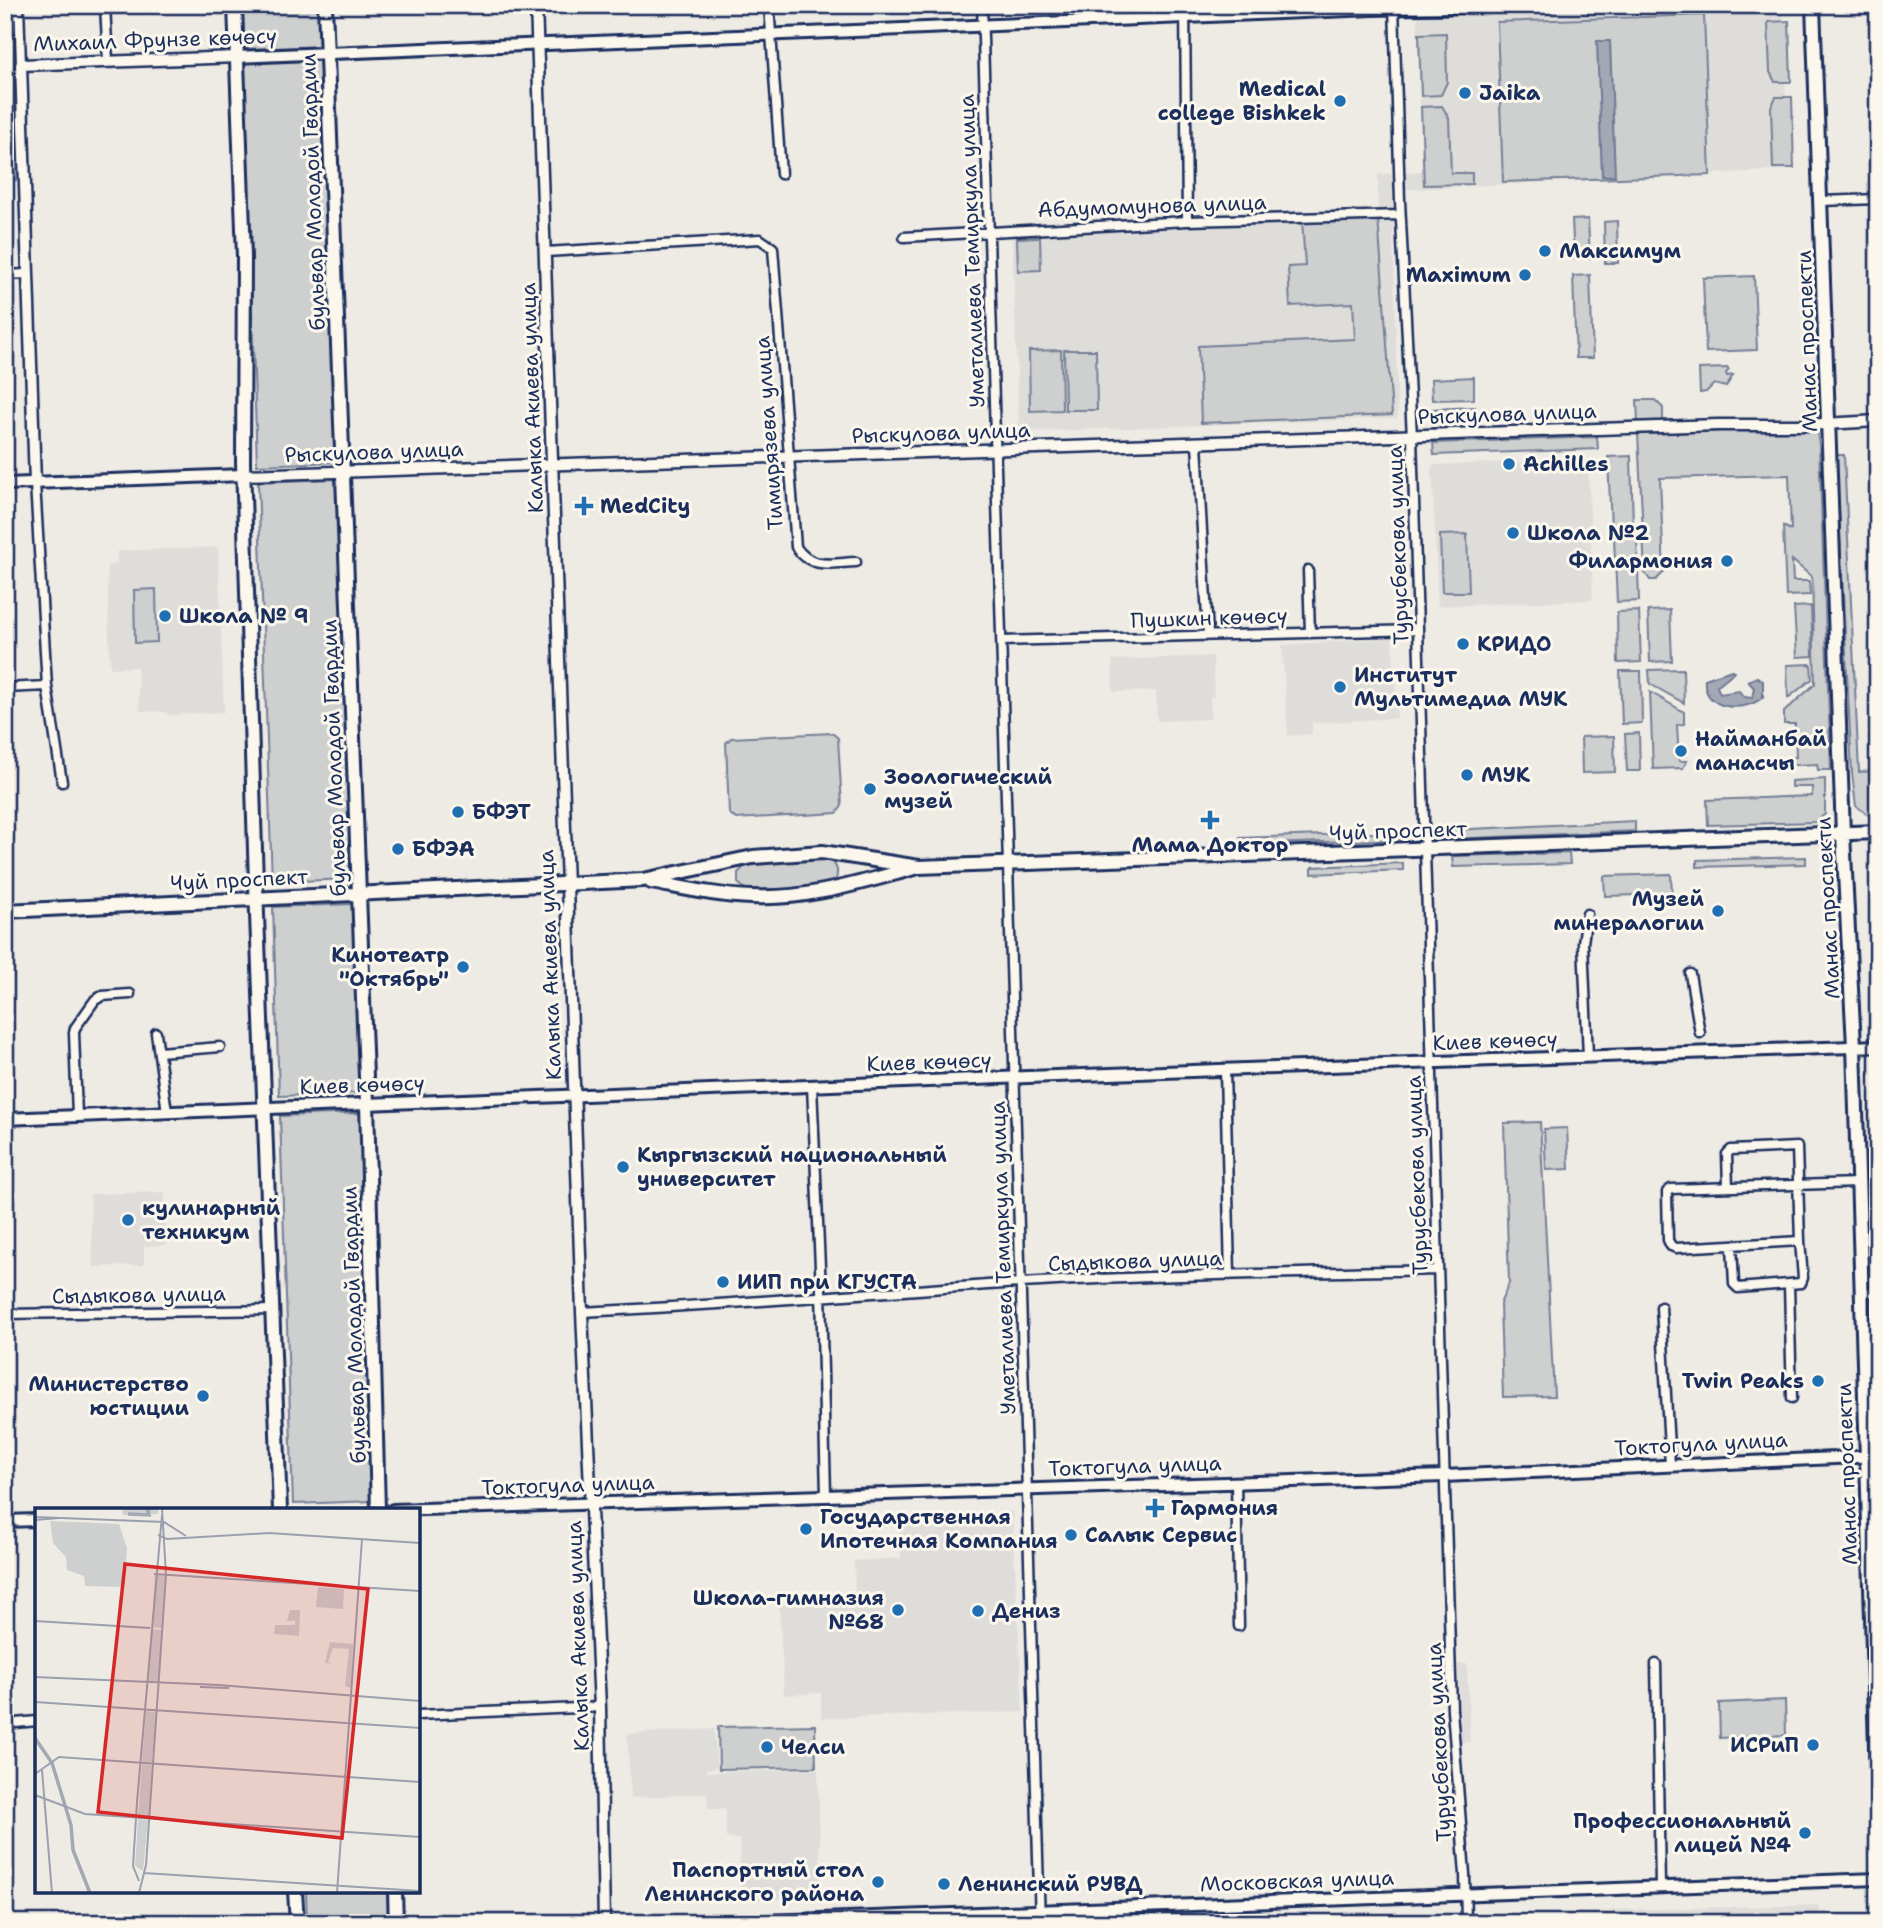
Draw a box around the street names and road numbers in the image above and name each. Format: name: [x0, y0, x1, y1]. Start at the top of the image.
street label: Михаил Фрунзе көчөсү: [33, 22, 277, 58]
street label: бульвар Молодой Гвардии: [294, 53, 332, 331]
street label: Уметалиева Темиркула улица: [953, 94, 991, 408]
street label: Абдумомунова улица: [1037, 188, 1267, 224]
street label: Манас проспекти: [1790, 249, 1824, 433]
street label: Калыка Акиева улица: [514, 282, 550, 514]
street label: Тимирязева улица: [748, 335, 790, 531]
street label: Рыскулова улица: [1417, 397, 1597, 431]
street label: Рыскулова улица: [851, 416, 1031, 450]
street label: Рыскулова улица: [284, 435, 464, 469]
street label: Турусбекова улица: [1381, 445, 1415, 645]
street label: Пушкин көчөсү: [1130, 601, 1288, 635]
street label: бульвар Молодой Гвардии: [315, 619, 353, 897]
street label: Чуй проспект: [1329, 815, 1468, 847]
street label: Манас проспекти: [1809, 816, 1847, 1000]
street label: Калыка Акиева улица: [532, 849, 568, 1081]
street label: Чуй проспект: [169, 862, 309, 898]
street label: Киев көчөсү: [1432, 1025, 1558, 1057]
street label: Киев көчөсү: [866, 1046, 992, 1078]
street label: Киев көчөсү: [299, 1069, 425, 1101]
street label: Турусбекова улица: [1400, 1075, 1434, 1275]
street label: Уметалиева Темиркула улица: [984, 1101, 1022, 1415]
street label: бульвар Молодой Гвардии: [335, 1186, 373, 1464]
street label: Сыдыкова улица: [1047, 1244, 1223, 1278]
street label: Сыдыкова улица: [52, 1279, 226, 1311]
street label: Манас проспекти: [1830, 1382, 1864, 1566]
street label: Токтогула улица: [1614, 1425, 1788, 1463]
street label: Токтогула улица: [1048, 1449, 1222, 1483]
street label: Токтогула улица: [481, 1468, 655, 1502]
street label: Калыка Акиева улица: [560, 1520, 596, 1752]
street label: Турусбекова улица: [1420, 1642, 1458, 1842]
street label: Московская улица: [1200, 1864, 1394, 1898]

